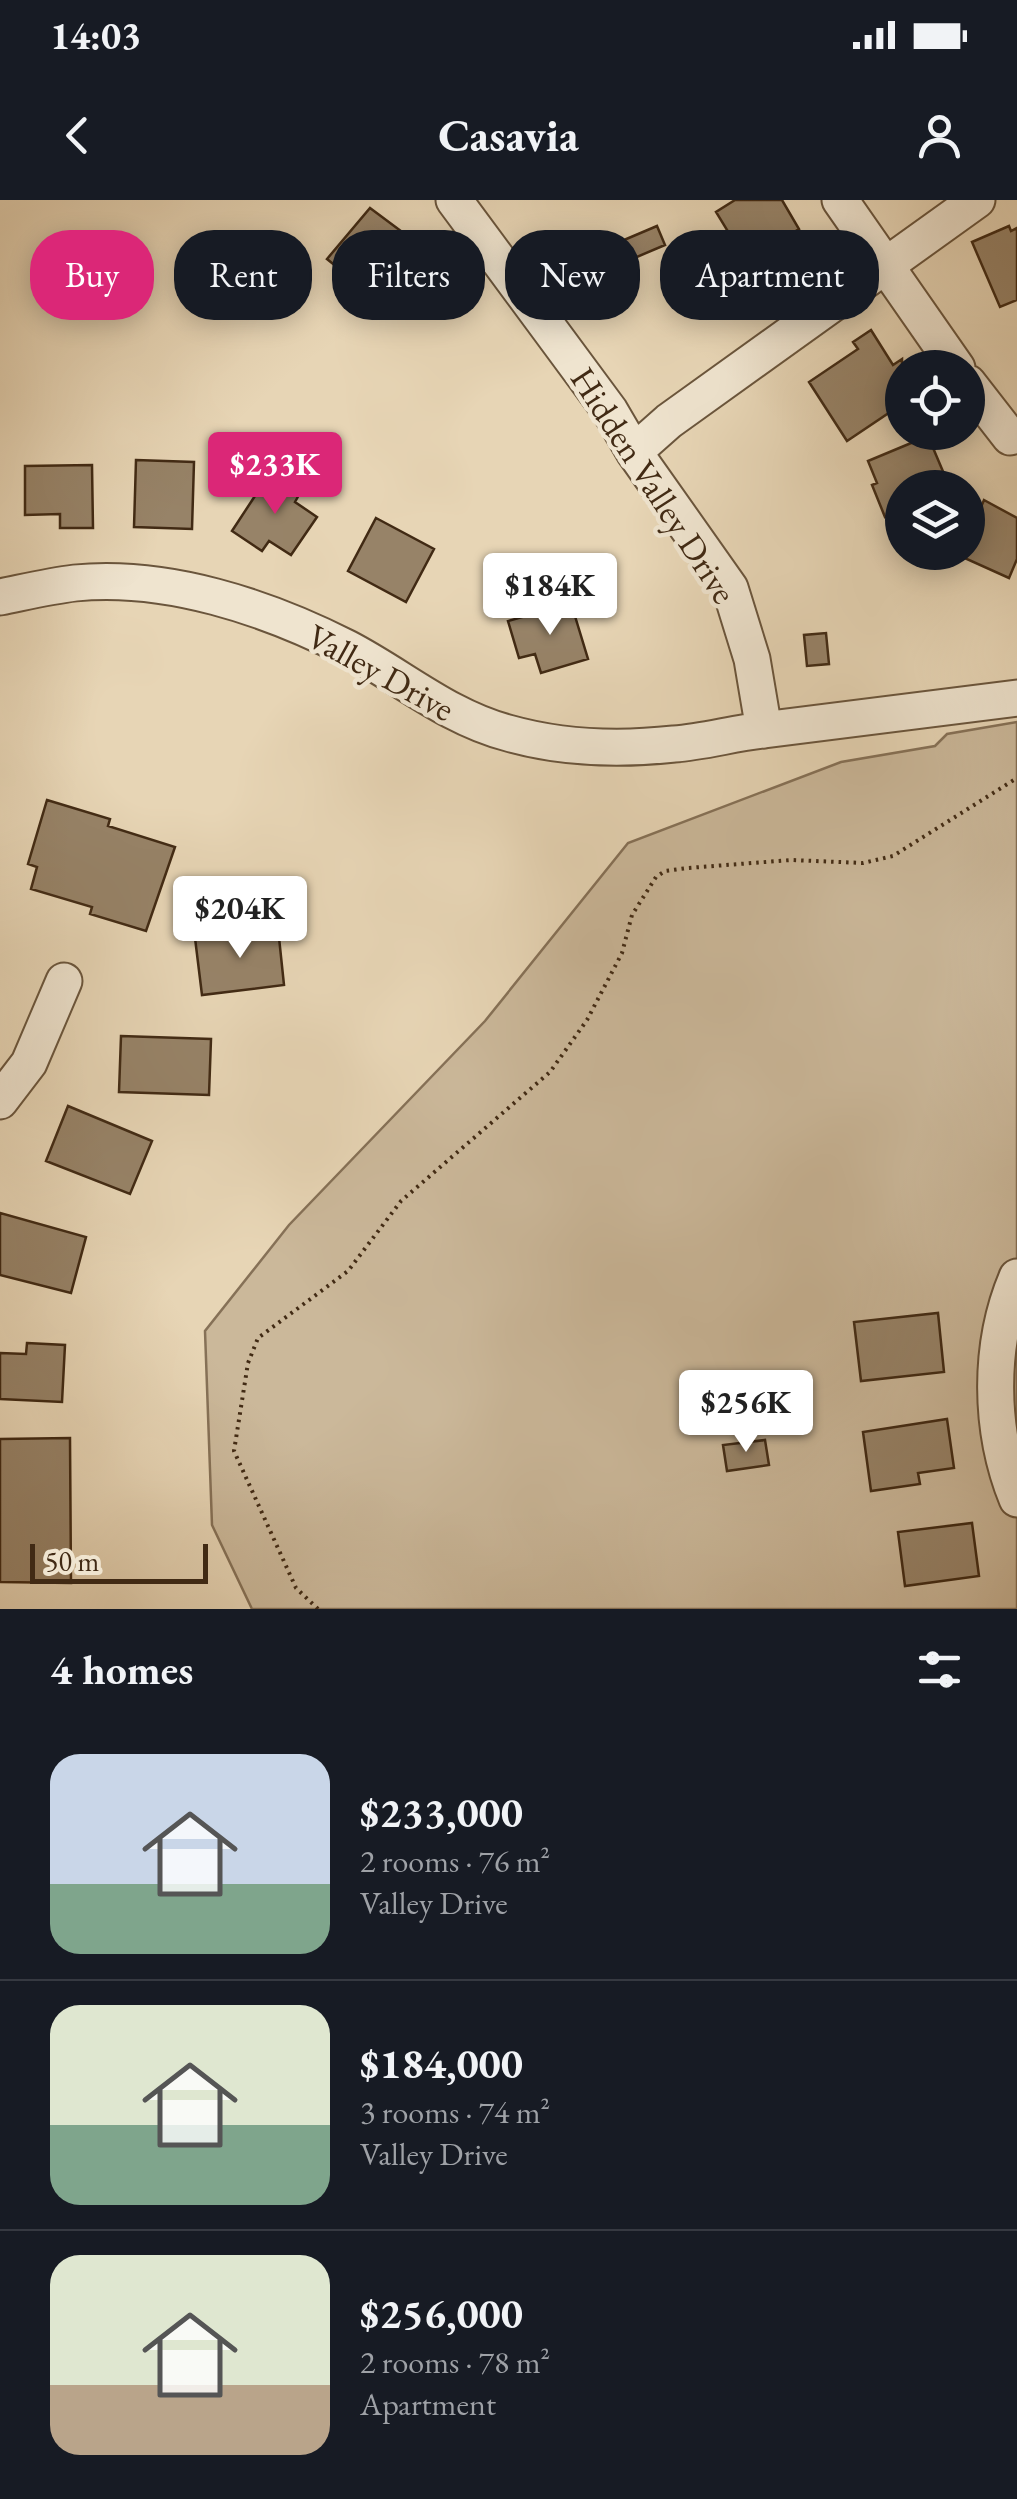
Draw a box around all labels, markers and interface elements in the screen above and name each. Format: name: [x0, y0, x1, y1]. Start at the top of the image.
text: 14:03: [50, 11, 141, 60]
text: Casavia: [438, 106, 579, 164]
icon: back: [50, 108, 105, 163]
icon: person: [912, 108, 967, 163]
chip: Buy: [30, 230, 154, 320]
chip: Rent: [174, 230, 312, 320]
chip: Filters: [332, 230, 485, 320]
chip: New: [505, 230, 640, 320]
chip: Apartment: [660, 230, 879, 320]
map controls: [885, 350, 985, 570]
button: locate: [885, 350, 985, 450]
street label: Hidden Valley Drive: [561, 358, 747, 612]
pin: $233K: [205, 432, 345, 517]
text: $233K: [230, 443, 320, 485]
button: layers: [885, 470, 985, 570]
pin: $184K: [480, 553, 620, 638]
text: $184K: [505, 564, 595, 606]
street label: Valley Drive: [299, 613, 463, 731]
pin: $204K: [170, 876, 310, 961]
text: $204K: [195, 887, 285, 929]
pin: $256K: [676, 1370, 816, 1455]
text: $256K: [701, 1381, 791, 1423]
scale bar: [30, 1539, 208, 1584]
text: 50 m: [45, 1543, 99, 1579]
text: 4 homes: [50, 1642, 193, 1697]
icon: filters: [912, 1642, 967, 1697]
text: $233,000: [360, 1785, 523, 1840]
icon: home: [130, 1794, 250, 1914]
text: 2 rooms · 76 m²: [360, 1840, 550, 1882]
text: Valley Drive: [360, 1882, 508, 1924]
text: $184,000: [360, 2036, 523, 2091]
icon: home: [130, 2045, 250, 2165]
text: 3 rooms · 74 m²: [360, 2091, 550, 2133]
text: Valley Drive: [360, 2133, 508, 2175]
text: $256,000: [360, 2286, 523, 2341]
icon: home: [130, 2295, 250, 2415]
text: 2 rooms · 78 m²: [360, 2341, 550, 2383]
text: Apartment: [360, 2383, 496, 2425]

